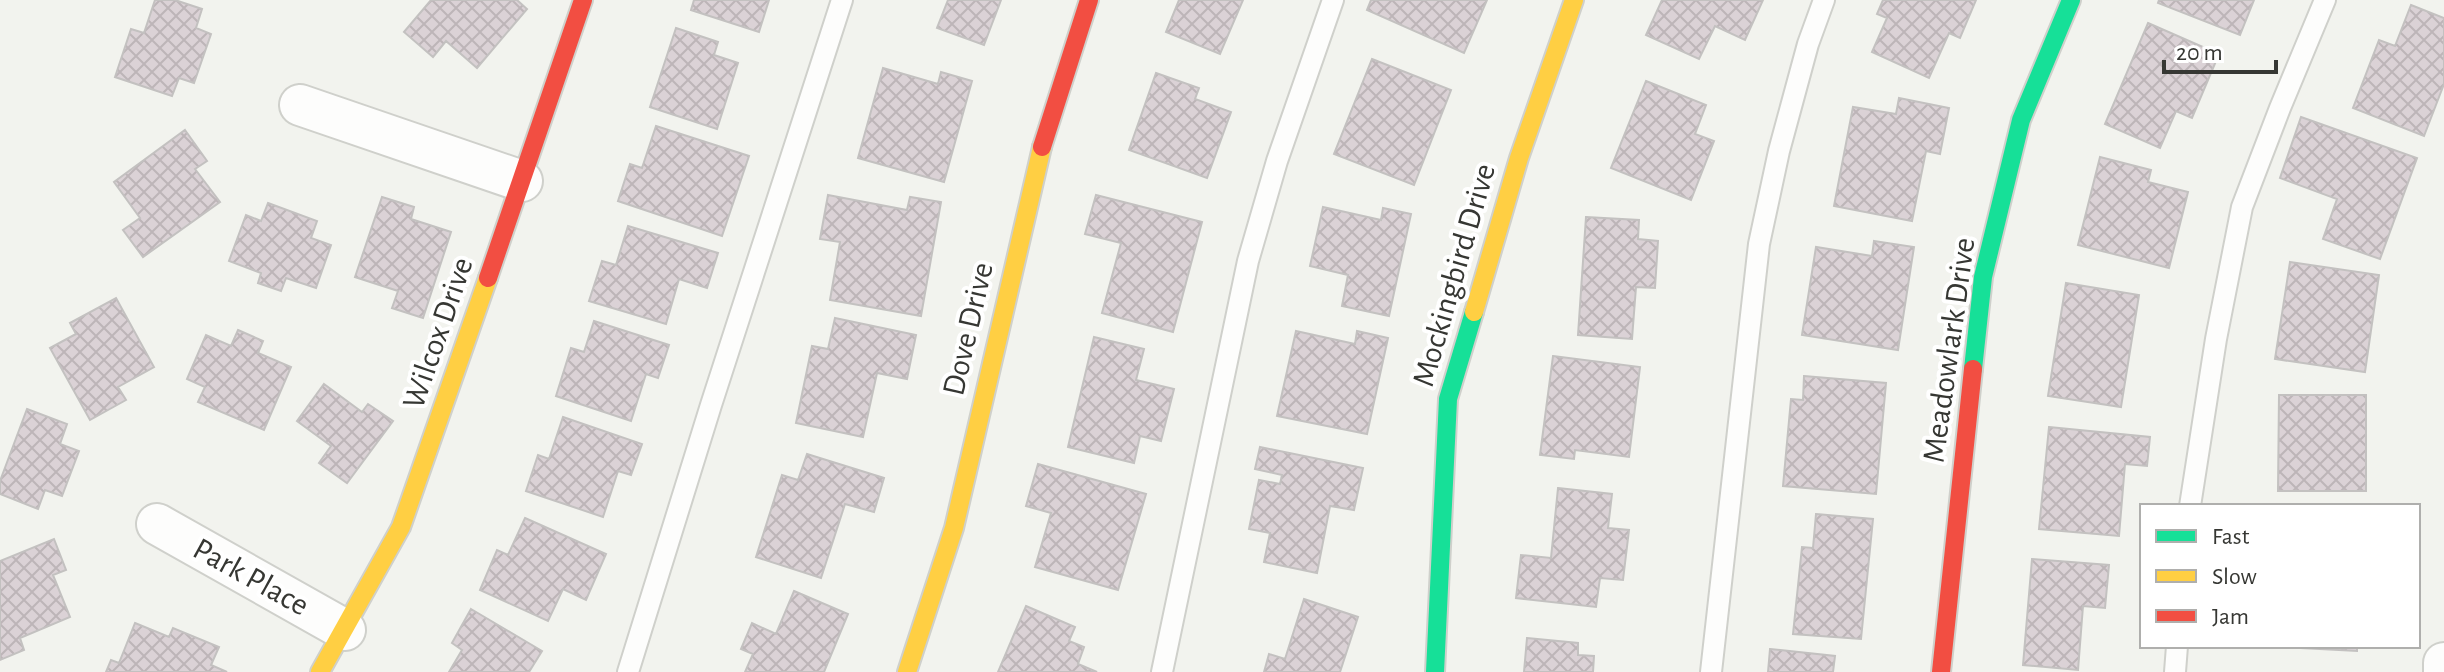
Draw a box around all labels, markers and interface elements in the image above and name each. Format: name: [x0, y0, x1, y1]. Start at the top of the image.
scale bar: [2164, 24, 2276, 74]
text: 20 m: [2176, 41, 2223, 65]
street label: Mockingbird Drive: [1407, 160, 1501, 390]
street label: Meadowlark Drive: [1917, 236, 1981, 464]
street label: Wilcox Drive: [397, 253, 479, 413]
street label: Dove Drive: [937, 259, 999, 399]
legend: [2140, 504, 2420, 648]
text: Fast: [2212, 525, 2250, 549]
street label: Park Place: [188, 532, 314, 622]
text: Slow: [2212, 565, 2257, 589]
text: Jam: [2212, 605, 2249, 629]

